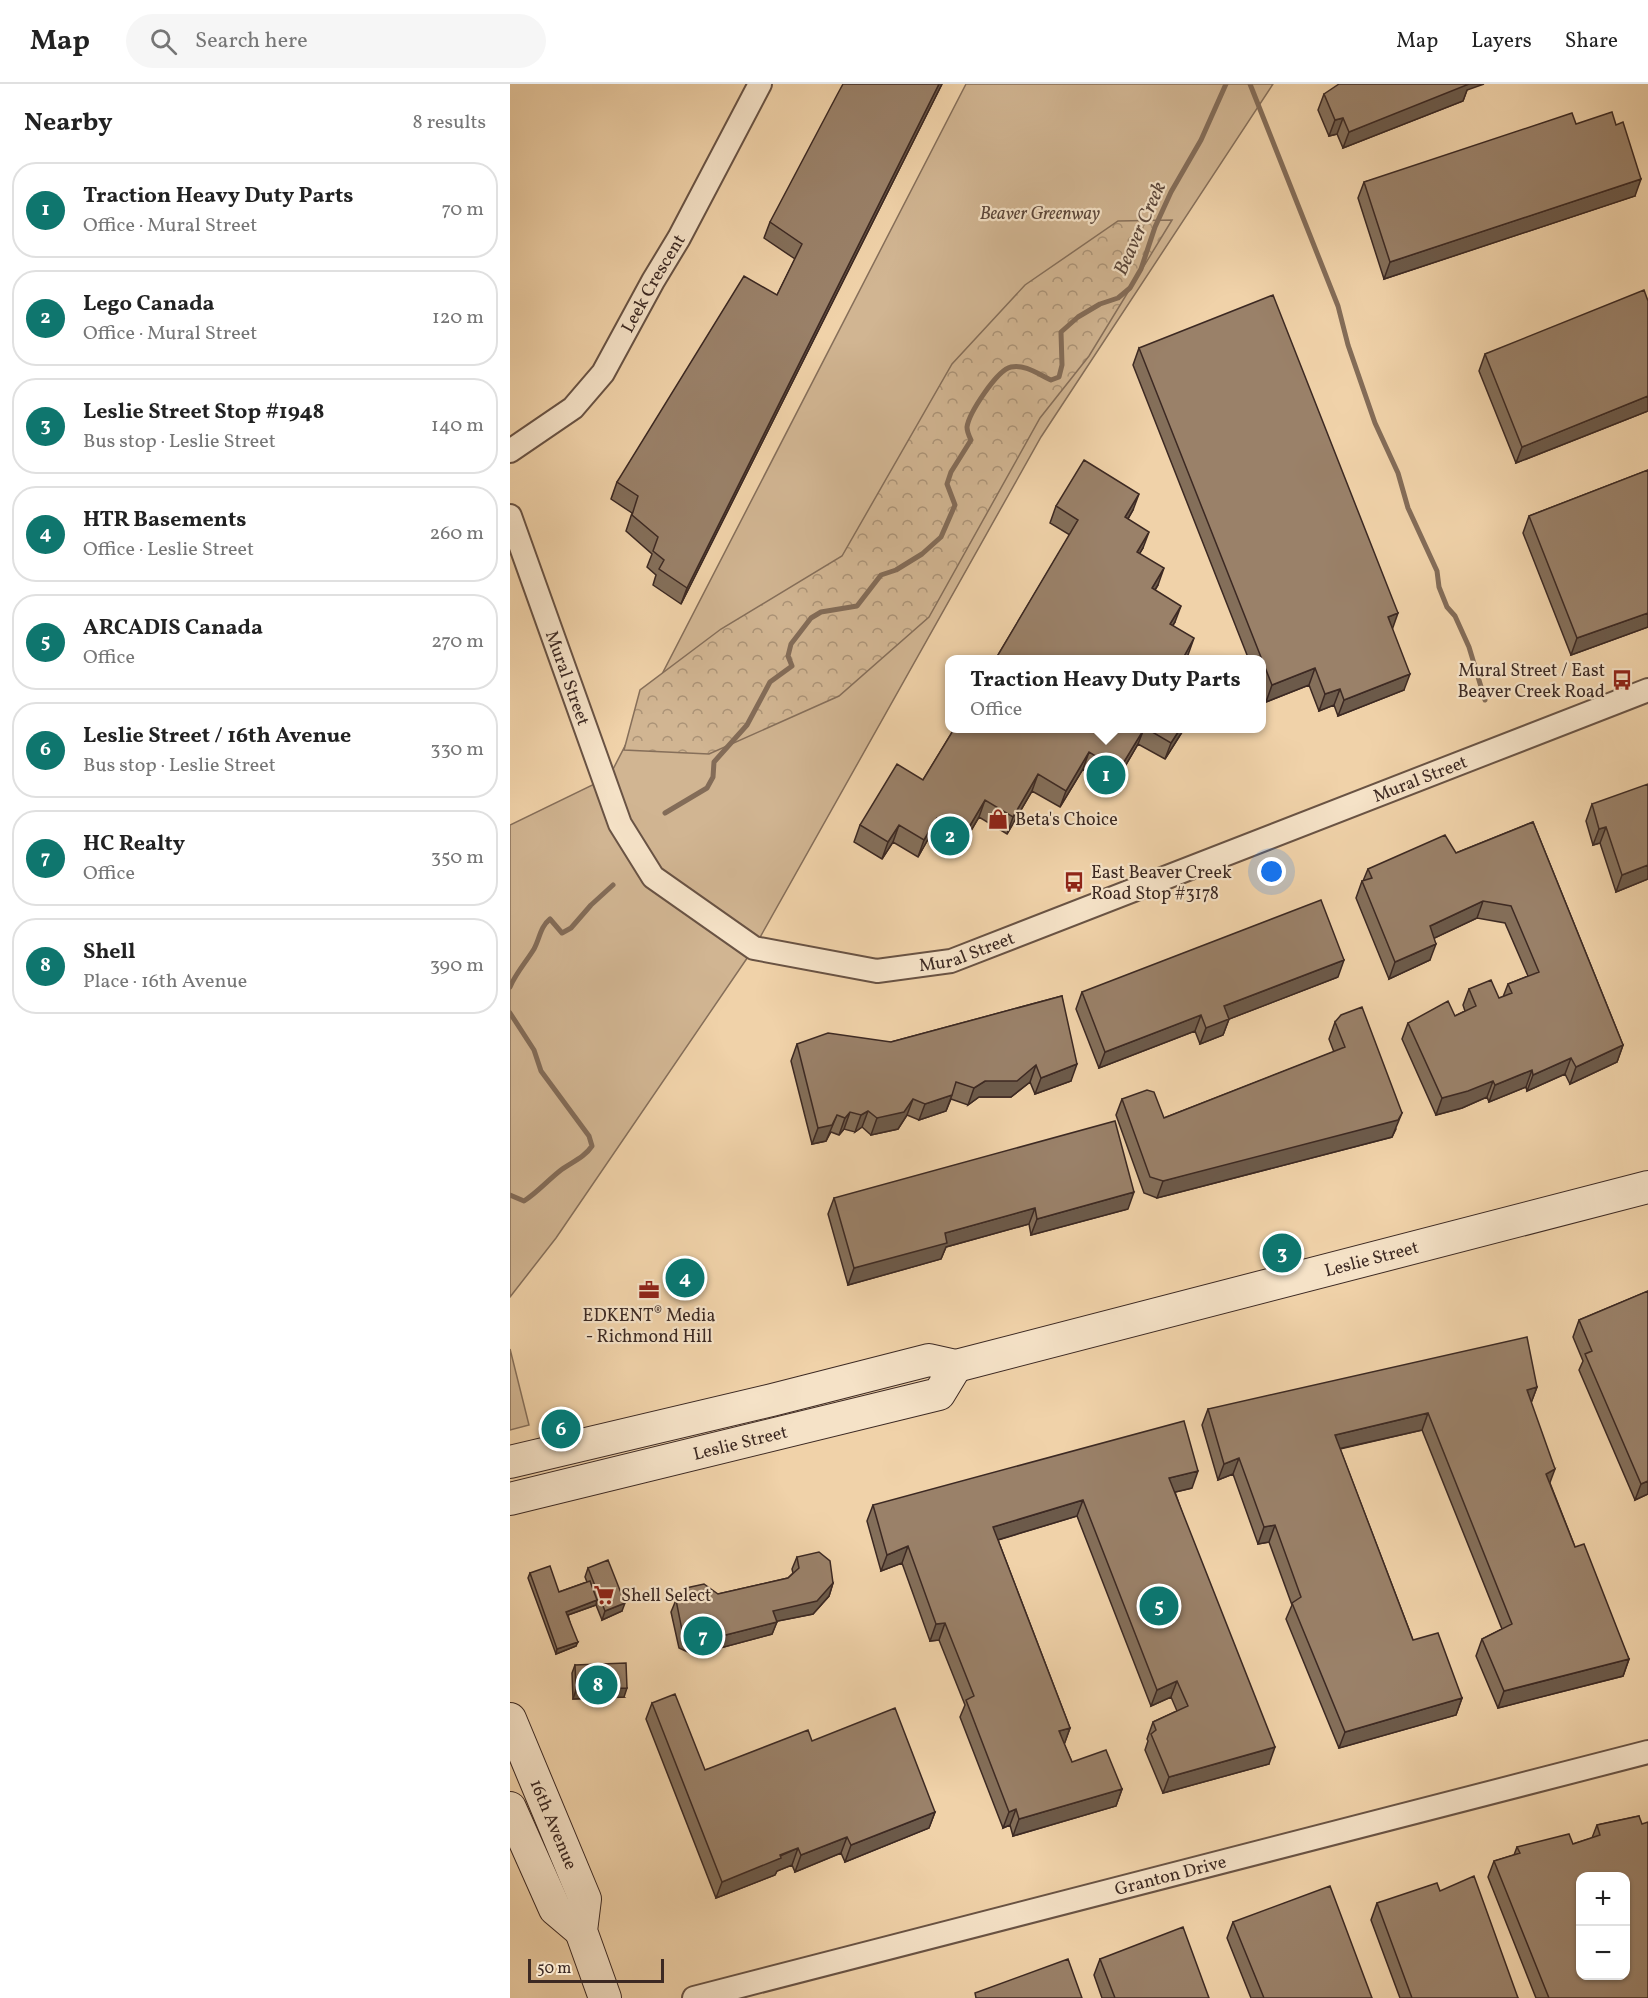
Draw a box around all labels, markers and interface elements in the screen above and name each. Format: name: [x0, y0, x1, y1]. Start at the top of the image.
search box: [126, 14, 546, 68]
text: Map: [30, 22, 90, 61]
icon: search: [147, 25, 180, 58]
text: Search here: [195, 26, 308, 57]
text: Map: [1396, 27, 1438, 56]
text: Layers: [1471, 27, 1532, 56]
text: Share: [1565, 27, 1618, 56]
text: Nearby: [24, 105, 113, 141]
text: 8 results: [413, 109, 486, 137]
water label: Beaver Creek: [1108, 178, 1174, 280]
text: Traction Heavy Duty Parts: [83, 181, 353, 212]
text: 1: [41, 196, 50, 224]
text: 70 m: [441, 196, 484, 224]
park label: Beaver Greenway: [980, 202, 1100, 227]
text: Office · Mural Street: [83, 212, 257, 240]
street label: Leek Crescent: [616, 230, 692, 338]
text: Lego Canada: [83, 289, 215, 320]
text: 2: [40, 304, 51, 332]
text: 120 m: [432, 304, 484, 332]
text: Office · Mural Street: [83, 320, 257, 348]
text: Leslie Street Stop #1948: [83, 397, 325, 428]
text: 3: [40, 412, 51, 440]
text: 140 m: [431, 412, 484, 440]
text: Bus stop · Leslie Street: [83, 428, 276, 456]
text: HTR Basements: [83, 505, 246, 536]
text: 4: [39, 520, 52, 548]
text: 260 m: [429, 520, 484, 548]
text: Office · Leslie Street: [83, 536, 254, 564]
text: ARCADIS Canada: [83, 613, 263, 644]
text: 5: [41, 628, 50, 656]
text: 270 m: [431, 628, 484, 656]
street label: Mural Street: [538, 628, 595, 729]
text: Office: [83, 644, 135, 672]
popup: [945, 655, 1266, 733]
place label: Mural Street / East Beaver Creek Road: [1457, 659, 1605, 705]
text: Traction Heavy Duty Parts: [970, 665, 1241, 696]
bus stop icon: Mural Street / East Beaver Creek Road: [1610, 668, 1634, 692]
text: Office: [970, 696, 1022, 724]
text: Leslie Street / 16th Avenue: [83, 721, 351, 752]
text: 6: [40, 736, 51, 764]
text: 330 m: [430, 736, 484, 764]
street label: Mural Street: [1370, 750, 1471, 810]
text: Bus stop · Leslie Street: [83, 752, 276, 780]
pin: 1: [1086, 752, 1126, 798]
shop icon: Beta's Choice: [986, 807, 1010, 831]
place label: Beta's Choice: [1015, 808, 1118, 833]
pin: 2: [930, 814, 970, 858]
text: HC Realty: [83, 829, 185, 860]
text: 7: [41, 844, 50, 872]
text: 350 m: [431, 844, 484, 872]
your location: [1257, 857, 1286, 886]
text: Office: [83, 860, 135, 888]
place label: East Beaver Creek Road Stop #3178: [1091, 861, 1232, 907]
bus stop icon: East Beaver Creek Road Stop #3178: [1062, 870, 1086, 894]
street label: Mural Street: [917, 927, 1018, 979]
text: Shell: [83, 937, 135, 968]
text: 8: [40, 952, 51, 980]
text: 390 m: [430, 952, 484, 980]
text: Place · 16th Avenue: [83, 968, 247, 996]
pin: 3: [1262, 1230, 1302, 1276]
street label: Leslie Street: [1322, 1236, 1422, 1284]
pin: 4: [666, 1256, 705, 1300]
office icon: EDKENT® Media - Richmond Hill: [637, 1278, 661, 1302]
place label: EDKENT® Media - Richmond Hill: [583, 1304, 715, 1350]
pin: 6: [542, 1406, 580, 1452]
street label: Leslie Street: [691, 1420, 790, 1468]
supermarket icon: Shell Select: [592, 1583, 616, 1607]
place label: Shell Select: [621, 1584, 711, 1609]
pin: 5: [1140, 1584, 1178, 1628]
pin: 7: [684, 1614, 722, 1658]
pin: 8: [578, 1662, 617, 1708]
street label: 16th Avenue: [523, 1776, 582, 1874]
street label: Granton Drive: [1112, 1850, 1229, 1903]
map controls: [1576, 1872, 1630, 1980]
button: +: [1576, 1872, 1630, 1926]
button: −: [1576, 1926, 1630, 1980]
scale bar: [528, 1956, 664, 1984]
text: 50 m: [537, 1958, 571, 1980]

